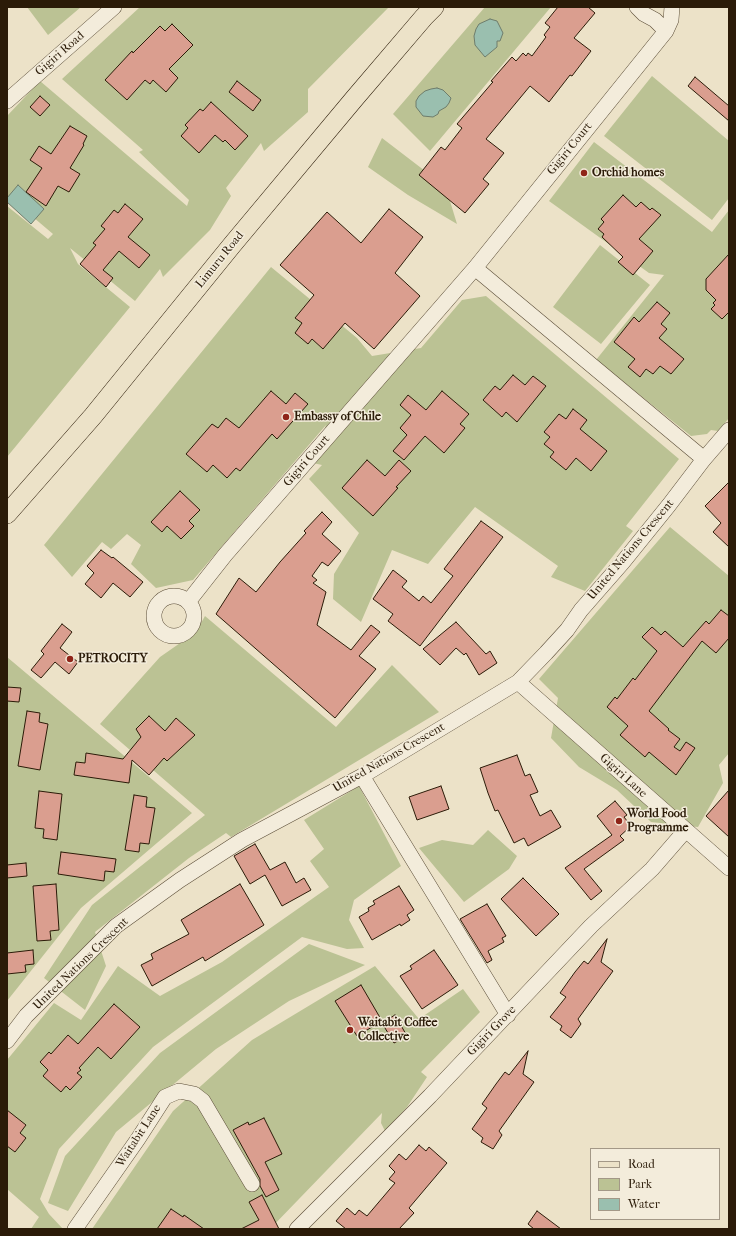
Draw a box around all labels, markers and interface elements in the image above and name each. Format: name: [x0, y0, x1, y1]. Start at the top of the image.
street label: Gigiri Road: [33, 29, 87, 79]
street label: Gigiri Court: [544, 120, 596, 178]
place label: Orchid homes: [592, 166, 664, 180]
marker: Orchid homes: [579, 168, 589, 178]
street label: Limuru Road: [193, 229, 247, 291]
place label: Embassy of Chile: [294, 410, 381, 424]
marker: Embassy of Chile: [281, 412, 291, 422]
street label: Gigiri Court: [281, 432, 333, 490]
street label: United Nations Crescent: [585, 497, 677, 603]
place label: PETROCITY: [78, 652, 148, 666]
marker: PETROCITY: [65, 654, 75, 664]
street label: United Nations Crescent: [330, 720, 448, 796]
street label: Gigiri Lane: [596, 751, 650, 801]
place label: World Food Programme: [627, 807, 688, 835]
marker: World Food Programme: [614, 816, 624, 826]
street label: United Nations Crescent: [30, 915, 132, 1013]
street label: Gigiri Grove: [464, 1003, 520, 1059]
place label: Waitabit Coffee Collective: [358, 1016, 437, 1044]
marker: Waitabit Coffee Collective: [345, 1025, 355, 1035]
street label: Waitabit Lane: [113, 1102, 165, 1170]
legend: [590, 1148, 720, 1220]
text: Road: [628, 1157, 655, 1171]
text: Park: [628, 1177, 652, 1191]
text: Water: [628, 1197, 660, 1211]

